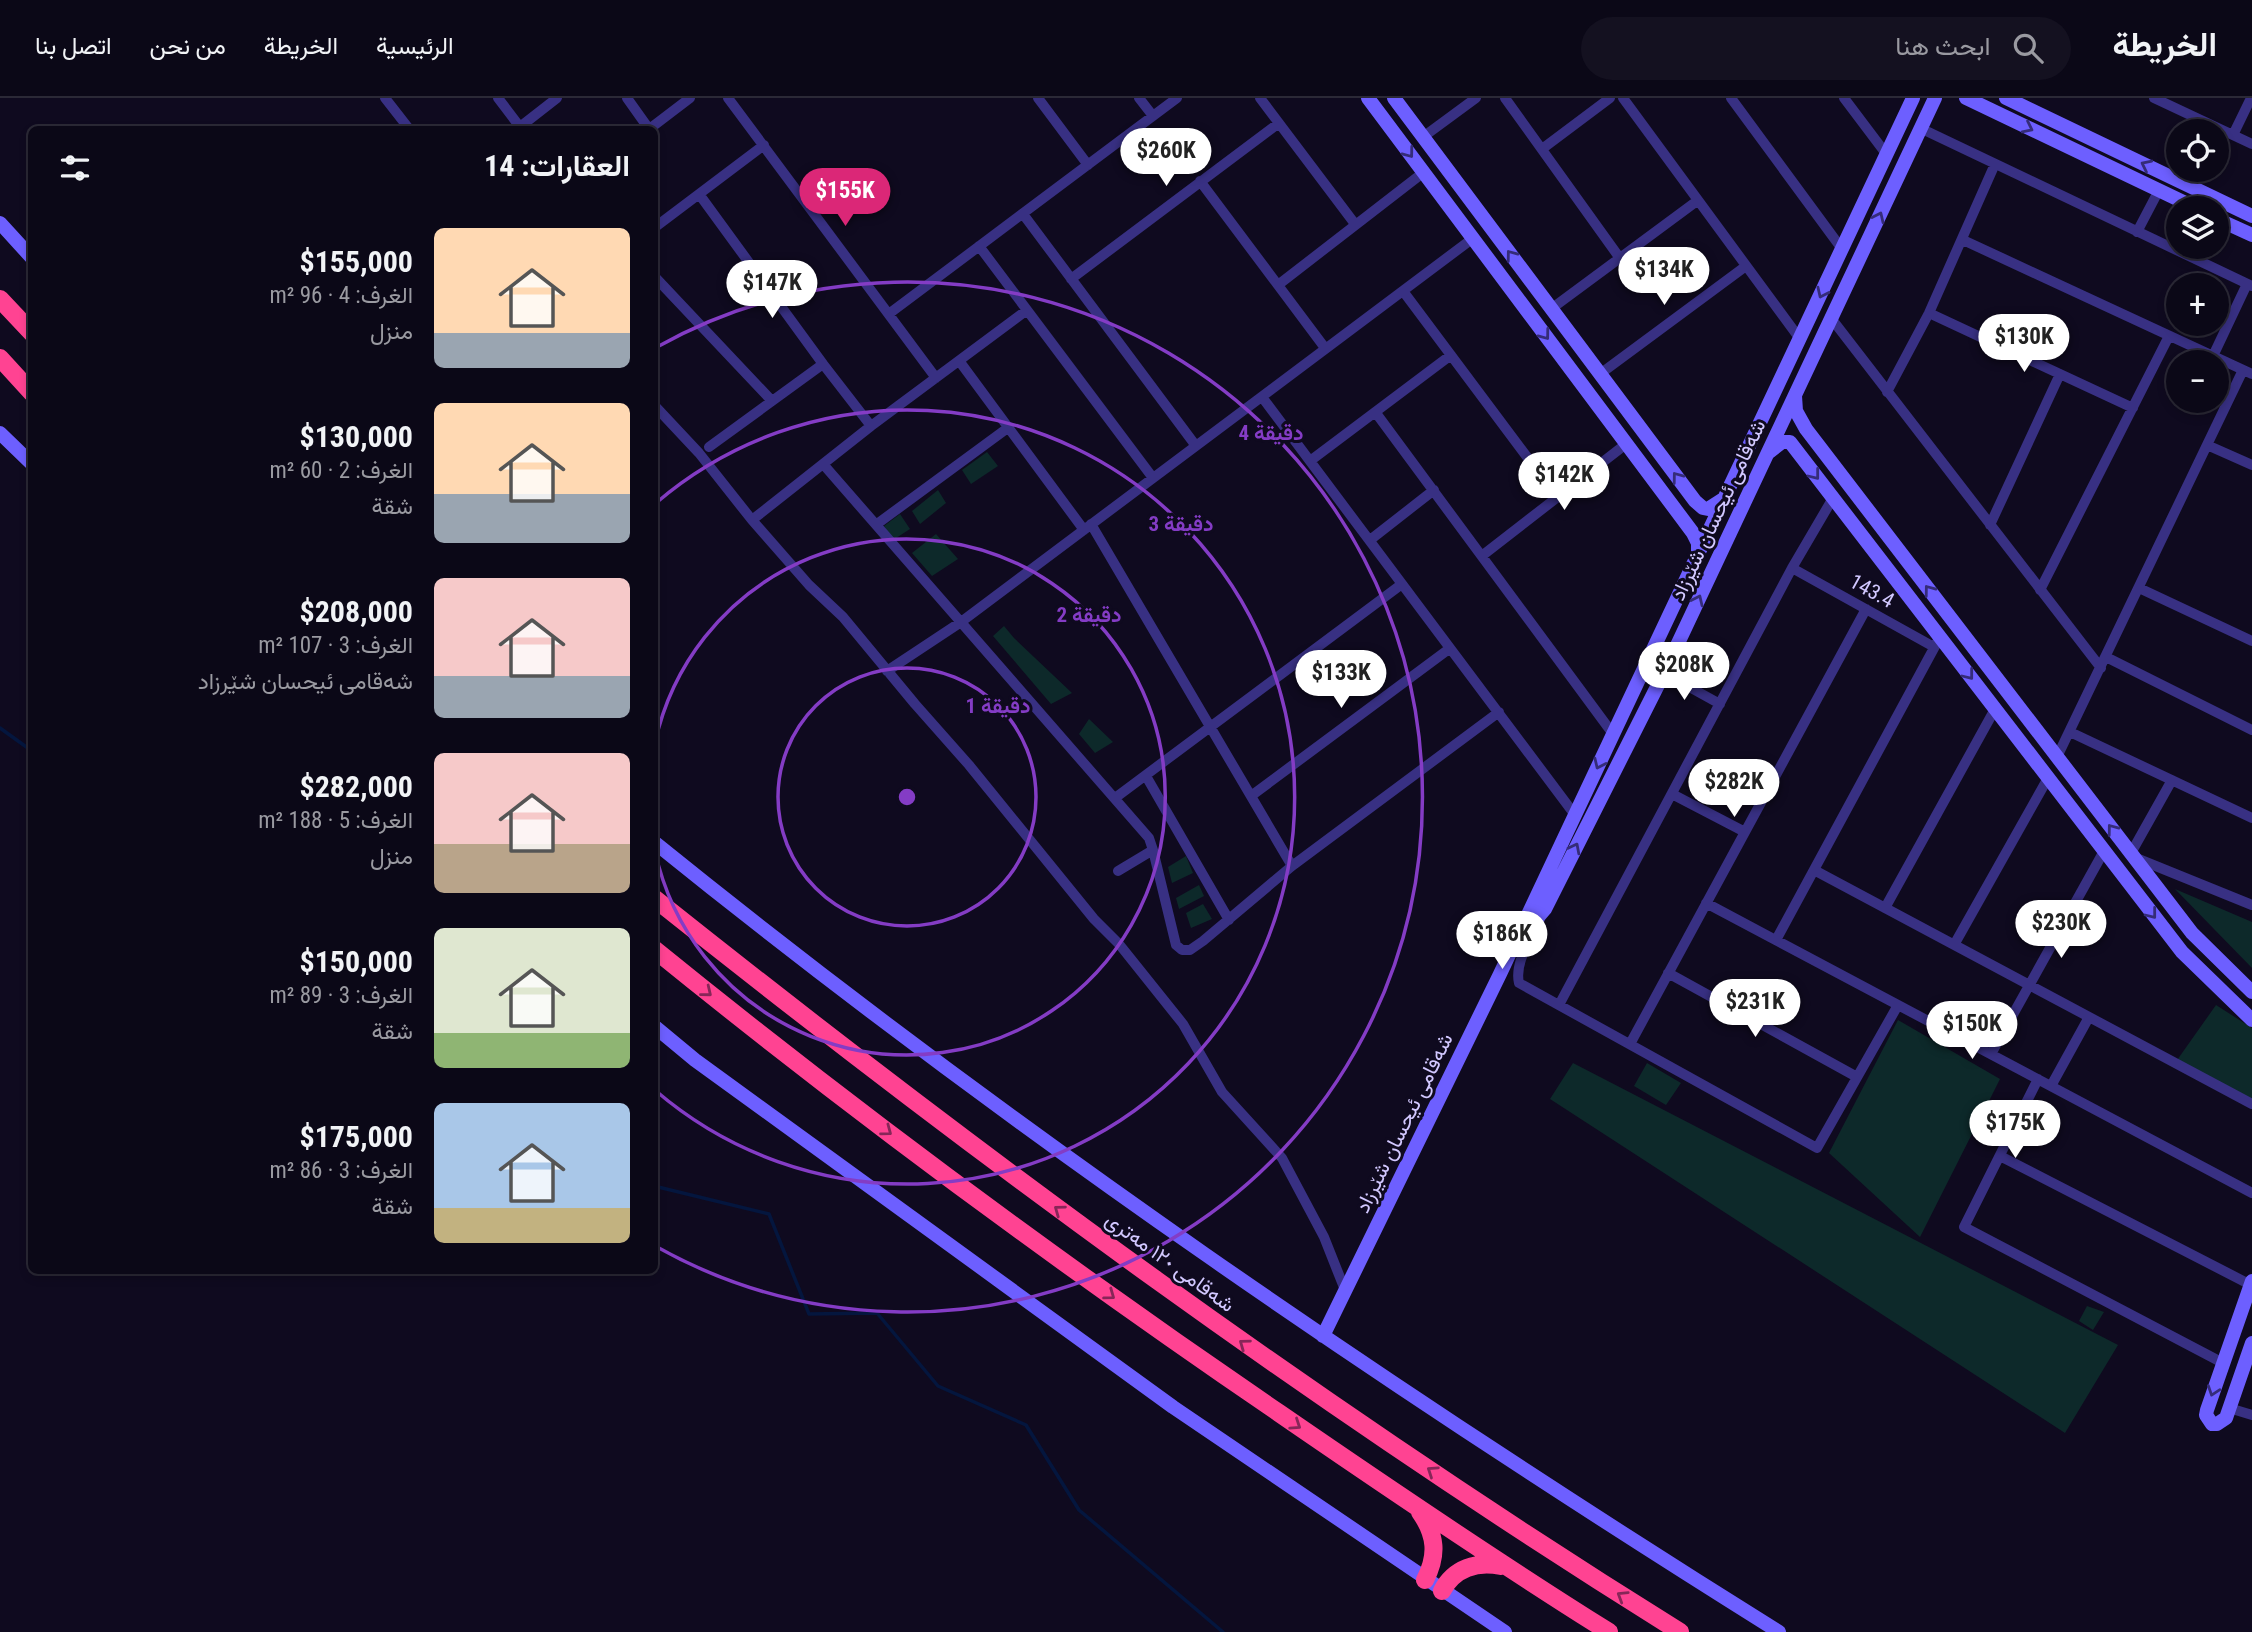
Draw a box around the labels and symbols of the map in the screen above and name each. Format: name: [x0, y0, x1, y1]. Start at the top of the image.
one-way arrow: [2021, 119, 2033, 133]
pin: $260K: [1117, 129, 1215, 188]
one-way arrow: [1401, 145, 1413, 157]
one-way arrow: [2141, 160, 2153, 174]
pin: $155K: [796, 169, 894, 228]
one-way arrow: [1870, 212, 1884, 224]
pin: $134K: [1615, 248, 1713, 307]
one-way arrow: [1507, 250, 1520, 263]
pin: $147K: [723, 260, 821, 320]
one-way arrow: [1816, 286, 1830, 298]
pin: $130K: [1975, 314, 2073, 374]
one-way arrow: [1536, 327, 1549, 340]
street label: شەقامی ئیحسان شێرزاد: [1666, 416, 1771, 605]
text: 4 دقيقة: [1239, 421, 1303, 445]
pin: $142K: [1515, 452, 1613, 512]
one-way arrow: [1807, 468, 1820, 480]
one-way arrow: [1673, 472, 1685, 484]
text: 3 دقيقة: [1149, 512, 1213, 536]
street label: 143.4: [1846, 569, 1898, 613]
one-way arrow: [1925, 585, 1938, 597]
one-way arrow: [1690, 595, 1704, 607]
text: 2 دقيقة: [1057, 603, 1121, 627]
pin: $208K: [1635, 642, 1733, 702]
pin: $133K: [1292, 650, 1390, 710]
one-way arrow: [1960, 667, 1973, 680]
text: 1 دقيقة: [966, 694, 1030, 718]
one-way arrow: [1593, 757, 1607, 769]
pin: $282K: [1685, 760, 1783, 819]
centre of rings: [895, 785, 919, 809]
one-way arrow: [2108, 824, 2121, 837]
one-way arrow: [1567, 843, 1581, 855]
pin: $230K: [2012, 900, 2110, 960]
one-way arrow: [2144, 906, 2157, 918]
pin: $186K: [1453, 912, 1551, 971]
pin: $231K: [1706, 979, 1804, 1039]
one-way arrow: [699, 984, 712, 996]
pin: $150K: [1923, 1002, 2021, 1061]
street label: شەقامی ئیحسان شێرزاد: [1350, 1029, 1459, 1217]
pin: $175K: [1966, 1100, 2064, 1160]
one-way arrow: [879, 1123, 892, 1135]
one-way arrow: [1054, 1206, 1067, 1219]
street label: شەقامی ١٢٠ مەتری: [1100, 1207, 1239, 1318]
one-way arrow: [1102, 1287, 1115, 1299]
one-way arrow: [1239, 1339, 1252, 1352]
one-way arrow: [2207, 1385, 2221, 1397]
one-way arrow: [1289, 1417, 1302, 1430]
one-way arrow: [1427, 1467, 1440, 1479]
one-way arrow: [1617, 1591, 1630, 1604]

